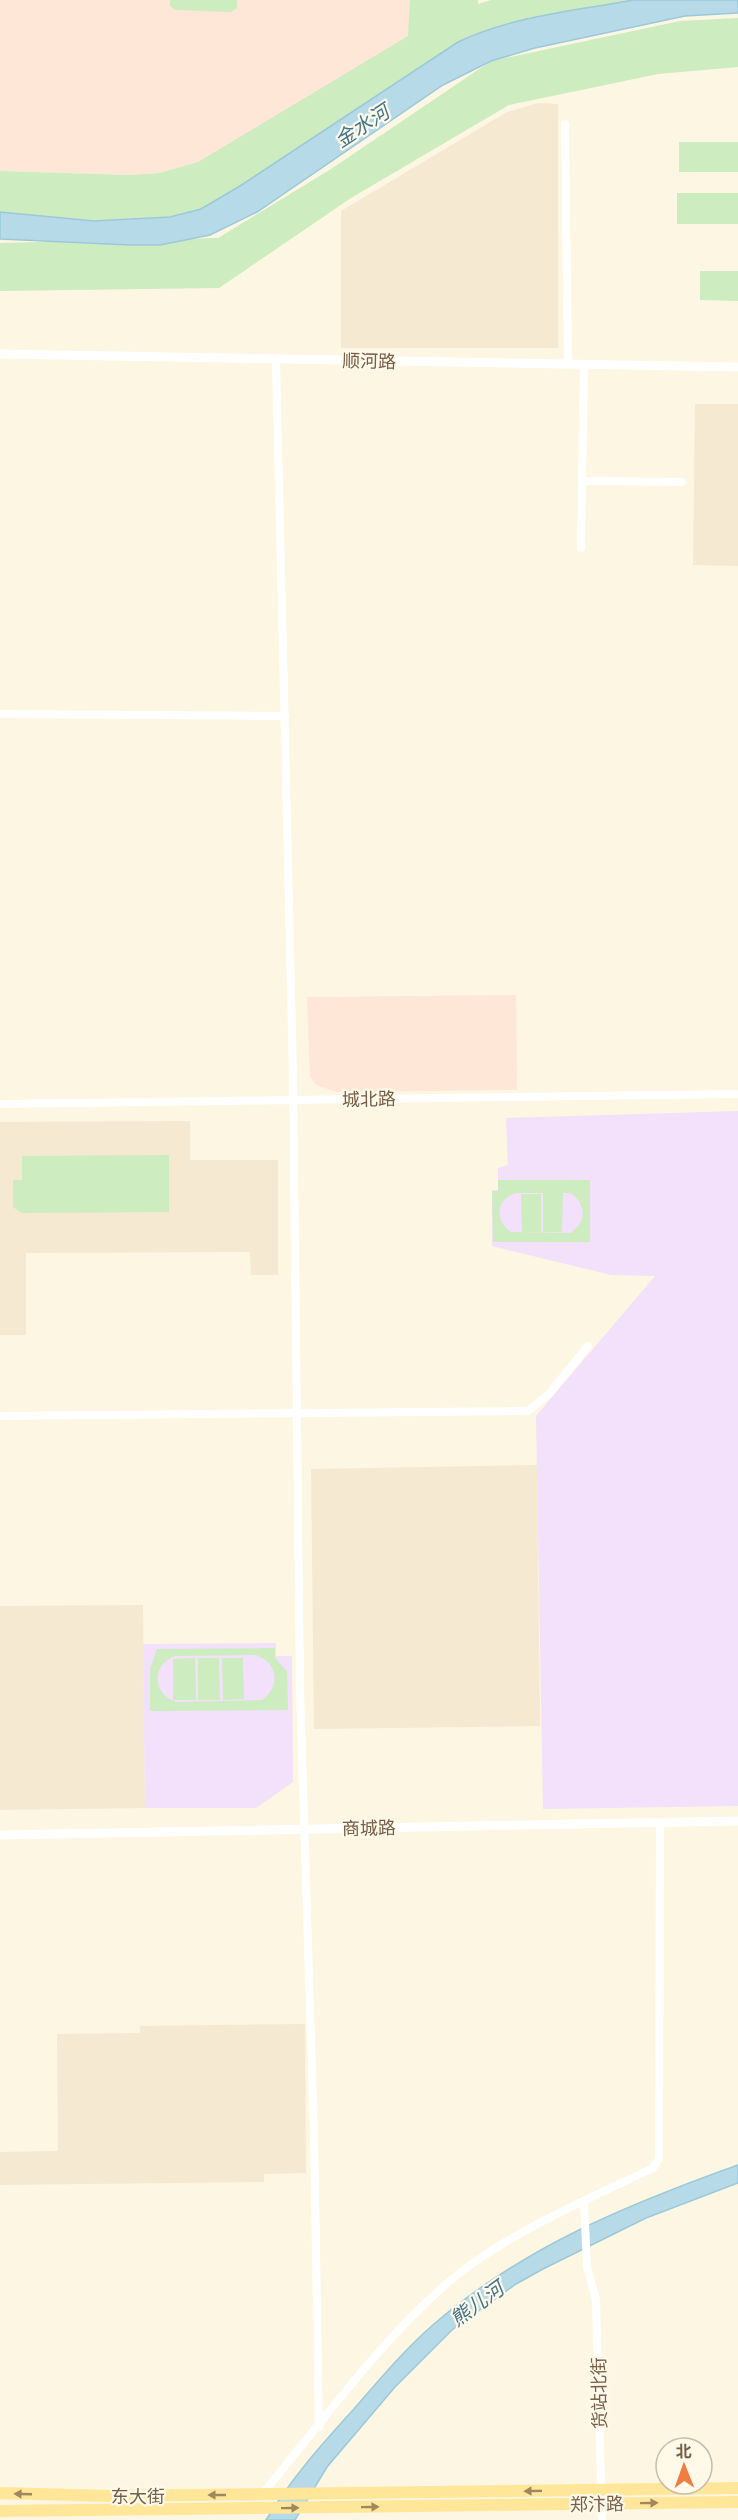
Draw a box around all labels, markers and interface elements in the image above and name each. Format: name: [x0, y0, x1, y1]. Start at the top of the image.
water label: 金水河: [330, 97, 398, 153]
street label: 顺河路: [342, 349, 396, 373]
street label: 城北路: [342, 1087, 396, 1111]
street label: 商城路: [342, 1816, 396, 1840]
water label: 熊儿河: [445, 2273, 512, 2332]
street label: 货站北街: [587, 2357, 611, 2429]
north arrow: [654, 2436, 714, 2496]
text: 北: [676, 2441, 692, 2461]
street label: 东大街: [111, 2485, 165, 2508]
one-way arrow: [523, 2486, 542, 2496]
one-way arrow: [13, 2489, 32, 2499]
one-way arrow: [208, 2491, 227, 2500]
street label: 郑汴路: [570, 2492, 624, 2516]
one-way arrow: [640, 2498, 659, 2508]
one-way arrow: [361, 2502, 380, 2511]
one-way arrow: [280, 2503, 299, 2513]

